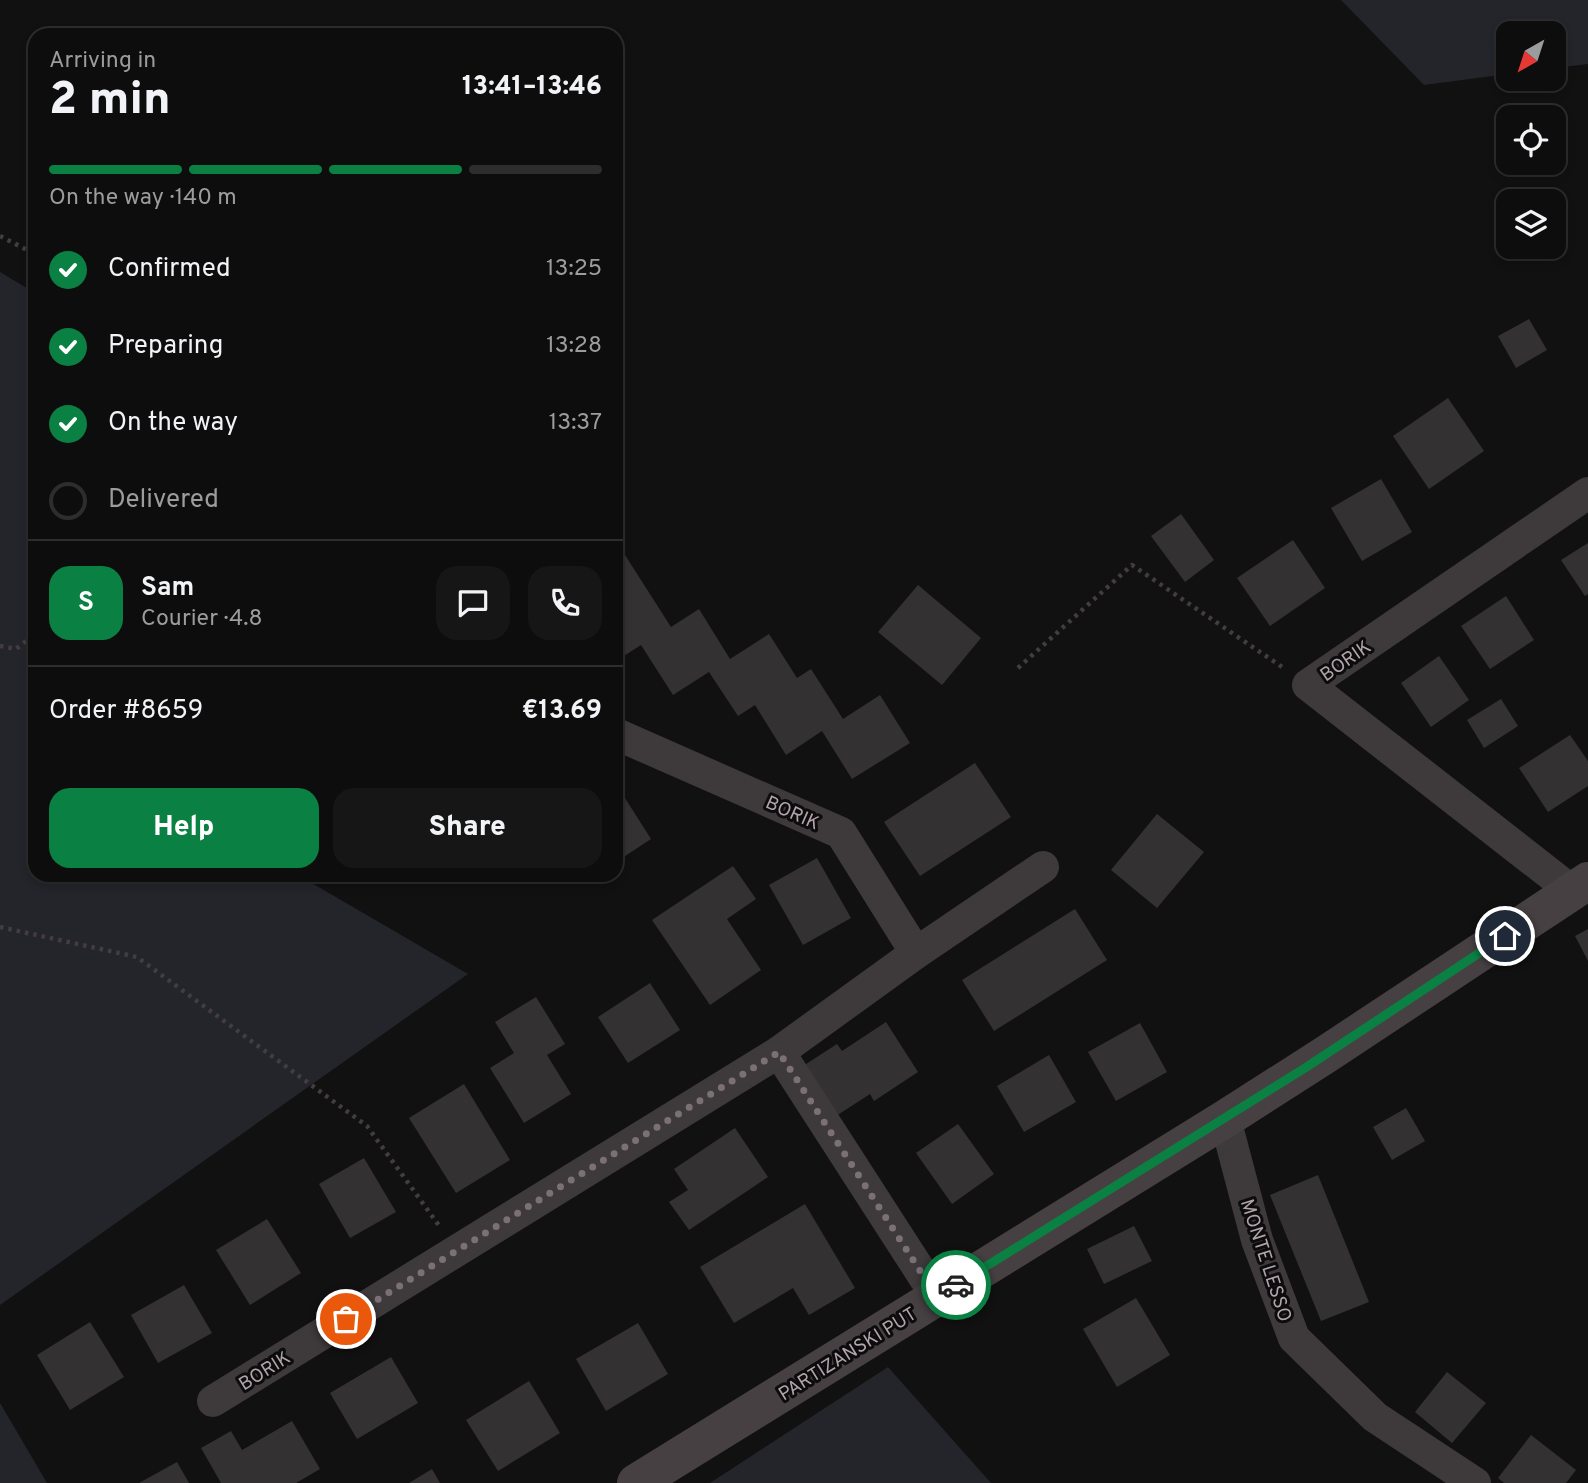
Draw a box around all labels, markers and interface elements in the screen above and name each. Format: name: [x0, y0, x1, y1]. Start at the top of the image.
north arrow: [1496, 21, 1566, 91]
map controls: [1496, 21, 1566, 259]
text: Arriving in: [49, 47, 156, 76]
text: 13:41–13:46: [462, 71, 602, 104]
text: 2 min: [49, 72, 171, 131]
button: locate: [1496, 105, 1566, 175]
text: On the way · 140 m: [49, 184, 237, 213]
button: layers: [1496, 189, 1566, 259]
icon: check: [49, 251, 87, 289]
text: Confirmed: [108, 253, 231, 286]
text: 13:25: [546, 255, 602, 284]
icon: check: [49, 328, 87, 366]
text: Preparing: [108, 330, 223, 363]
text: 13:28: [546, 332, 602, 361]
icon: check: [49, 405, 87, 443]
text: On the way: [108, 407, 238, 440]
text: 13:37: [549, 409, 602, 438]
text: Delivered: [108, 484, 219, 517]
button: chat: [436, 566, 510, 640]
button: phone: [528, 566, 602, 640]
text: Sam: [141, 572, 194, 605]
text: S: [78, 587, 94, 620]
text: Courier · 4.8: [141, 605, 262, 634]
street label: BORIK: [1316, 636, 1376, 688]
text: Order #8659: [49, 695, 203, 728]
text: €13.69: [522, 695, 602, 728]
button: Help: [49, 788, 319, 868]
button: Share: [333, 788, 602, 868]
street label: BORIK: [761, 791, 823, 836]
pin: [1475, 906, 1535, 966]
icon: home: [1486, 917, 1524, 955]
street label: MONTE LESSO: [1234, 1196, 1296, 1325]
courier: [921, 1250, 991, 1320]
icon: car: [937, 1266, 975, 1304]
pin: [316, 1289, 376, 1349]
icon: bag: [327, 1300, 365, 1338]
street label: PARTIZANSKI PUT: [774, 1302, 922, 1407]
street label: BORIK: [235, 1346, 295, 1397]

